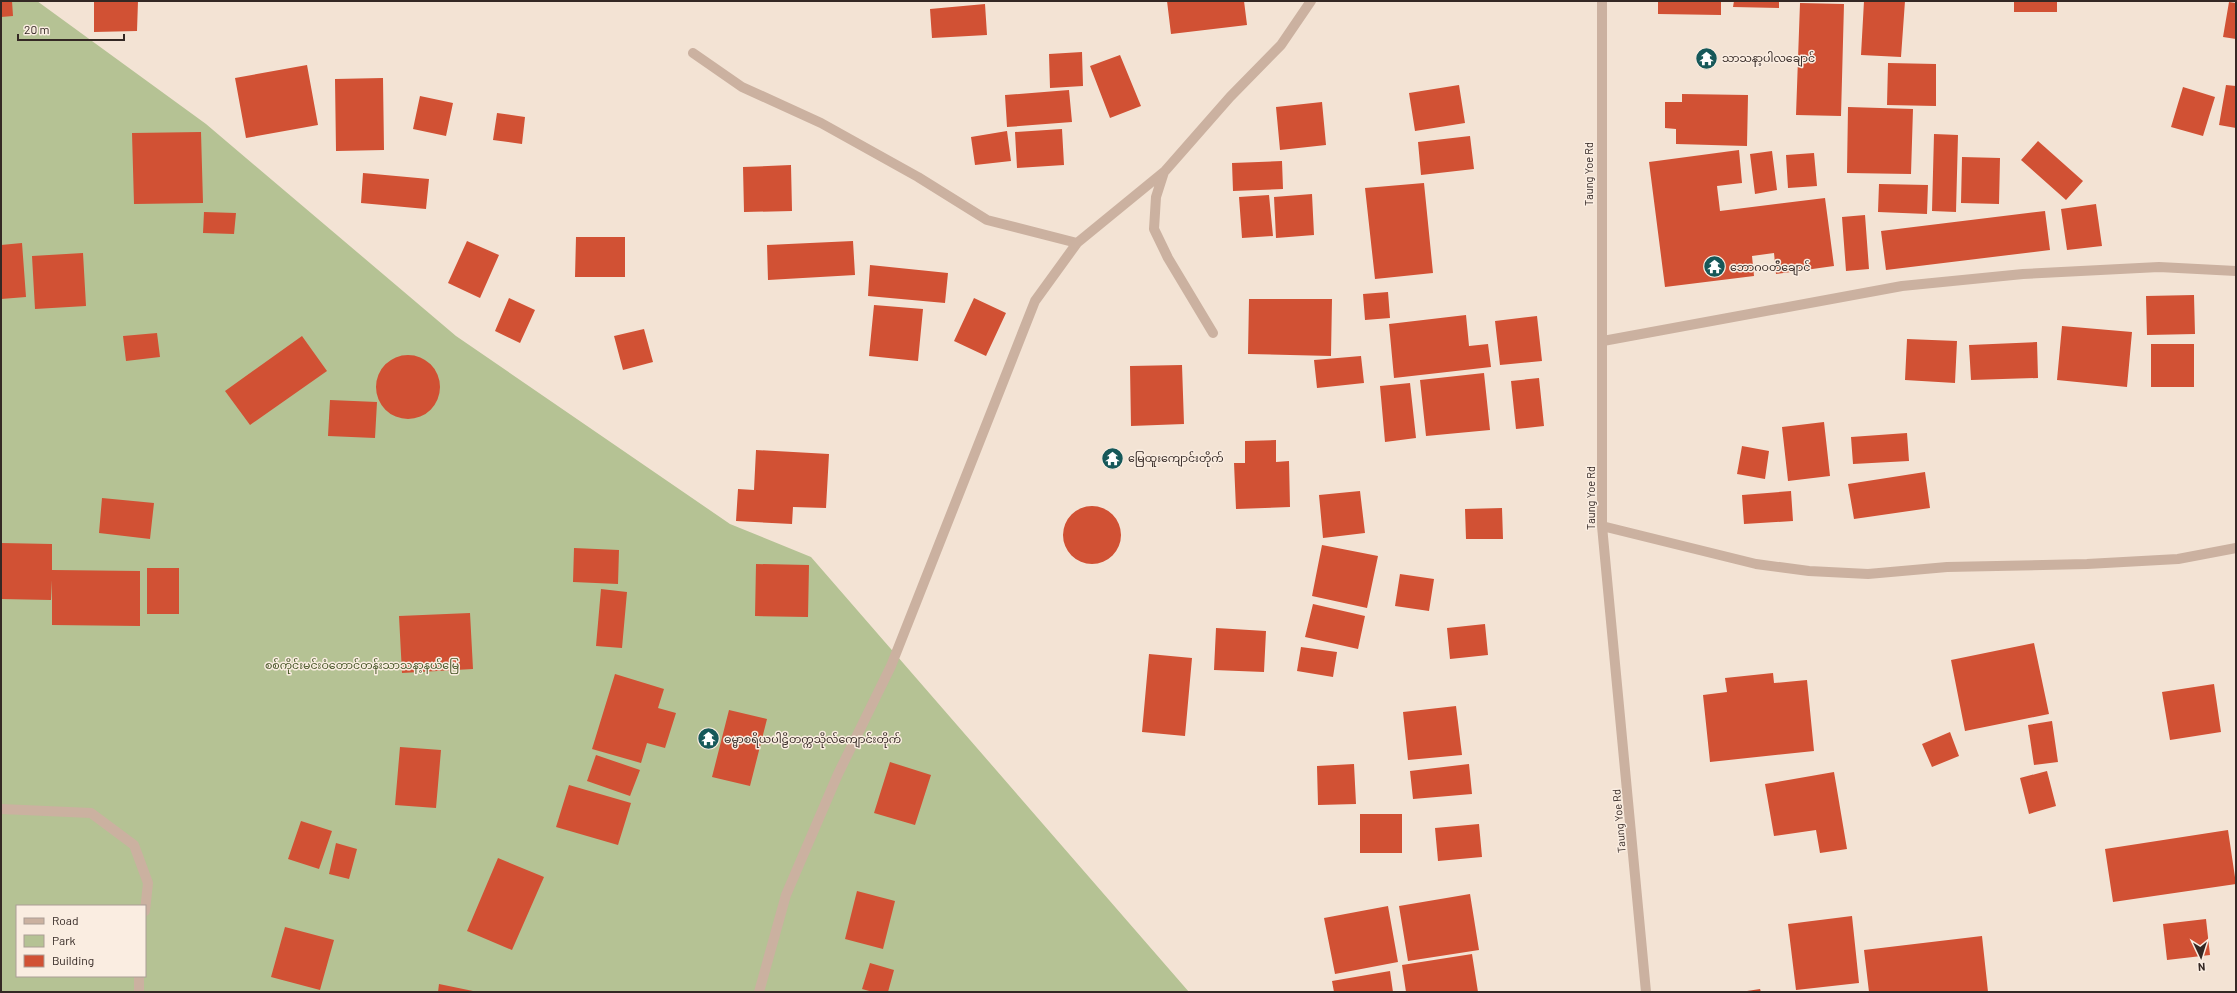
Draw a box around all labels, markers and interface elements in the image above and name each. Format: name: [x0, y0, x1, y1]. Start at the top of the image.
scale bar: [18, 16, 124, 42]
text: 20 m: [24, 22, 50, 36]
temple icon: သာသနာ့ပါလချောင်: [1694, 45, 1720, 71]
place label: သာသနာ့ပါလချောင်: [1722, 51, 1815, 67]
street label: Taung Yoe Rd: [1582, 142, 1595, 206]
temple icon: ဘောဂဝတီချောင်: [1702, 254, 1728, 280]
place label: ဘောဂဝတီချောင်: [1730, 260, 1811, 276]
temple icon: မြေထူးကျောင်းတိုက်: [1099, 445, 1125, 471]
place label: မြေထူးကျောင်းတိုက်: [1128, 451, 1224, 467]
street label: Taung Yoe Rd: [1584, 466, 1597, 530]
park label: စစ်ကိုင်းမင်းဝံတောင်တန်းသာသနာ့နယ်မြေ: [265, 658, 459, 674]
temple icon: ဓမ္မာစရိယပါဠိတက္ကသိုလ်ကျောင်းတိုက်: [696, 726, 722, 752]
place label: ဓမ္မာစရိယပါဠိတက္ကသိုလ်ကျောင်းတိုက်: [724, 732, 901, 748]
street label: Taung Yoe Rd: [1609, 789, 1628, 853]
legend: [16, 905, 146, 977]
text: Road: [52, 913, 79, 927]
text: Park: [52, 933, 76, 947]
north arrow: [2181, 937, 2221, 977]
text: Building: [52, 953, 94, 967]
text: N: [2198, 961, 2206, 974]

